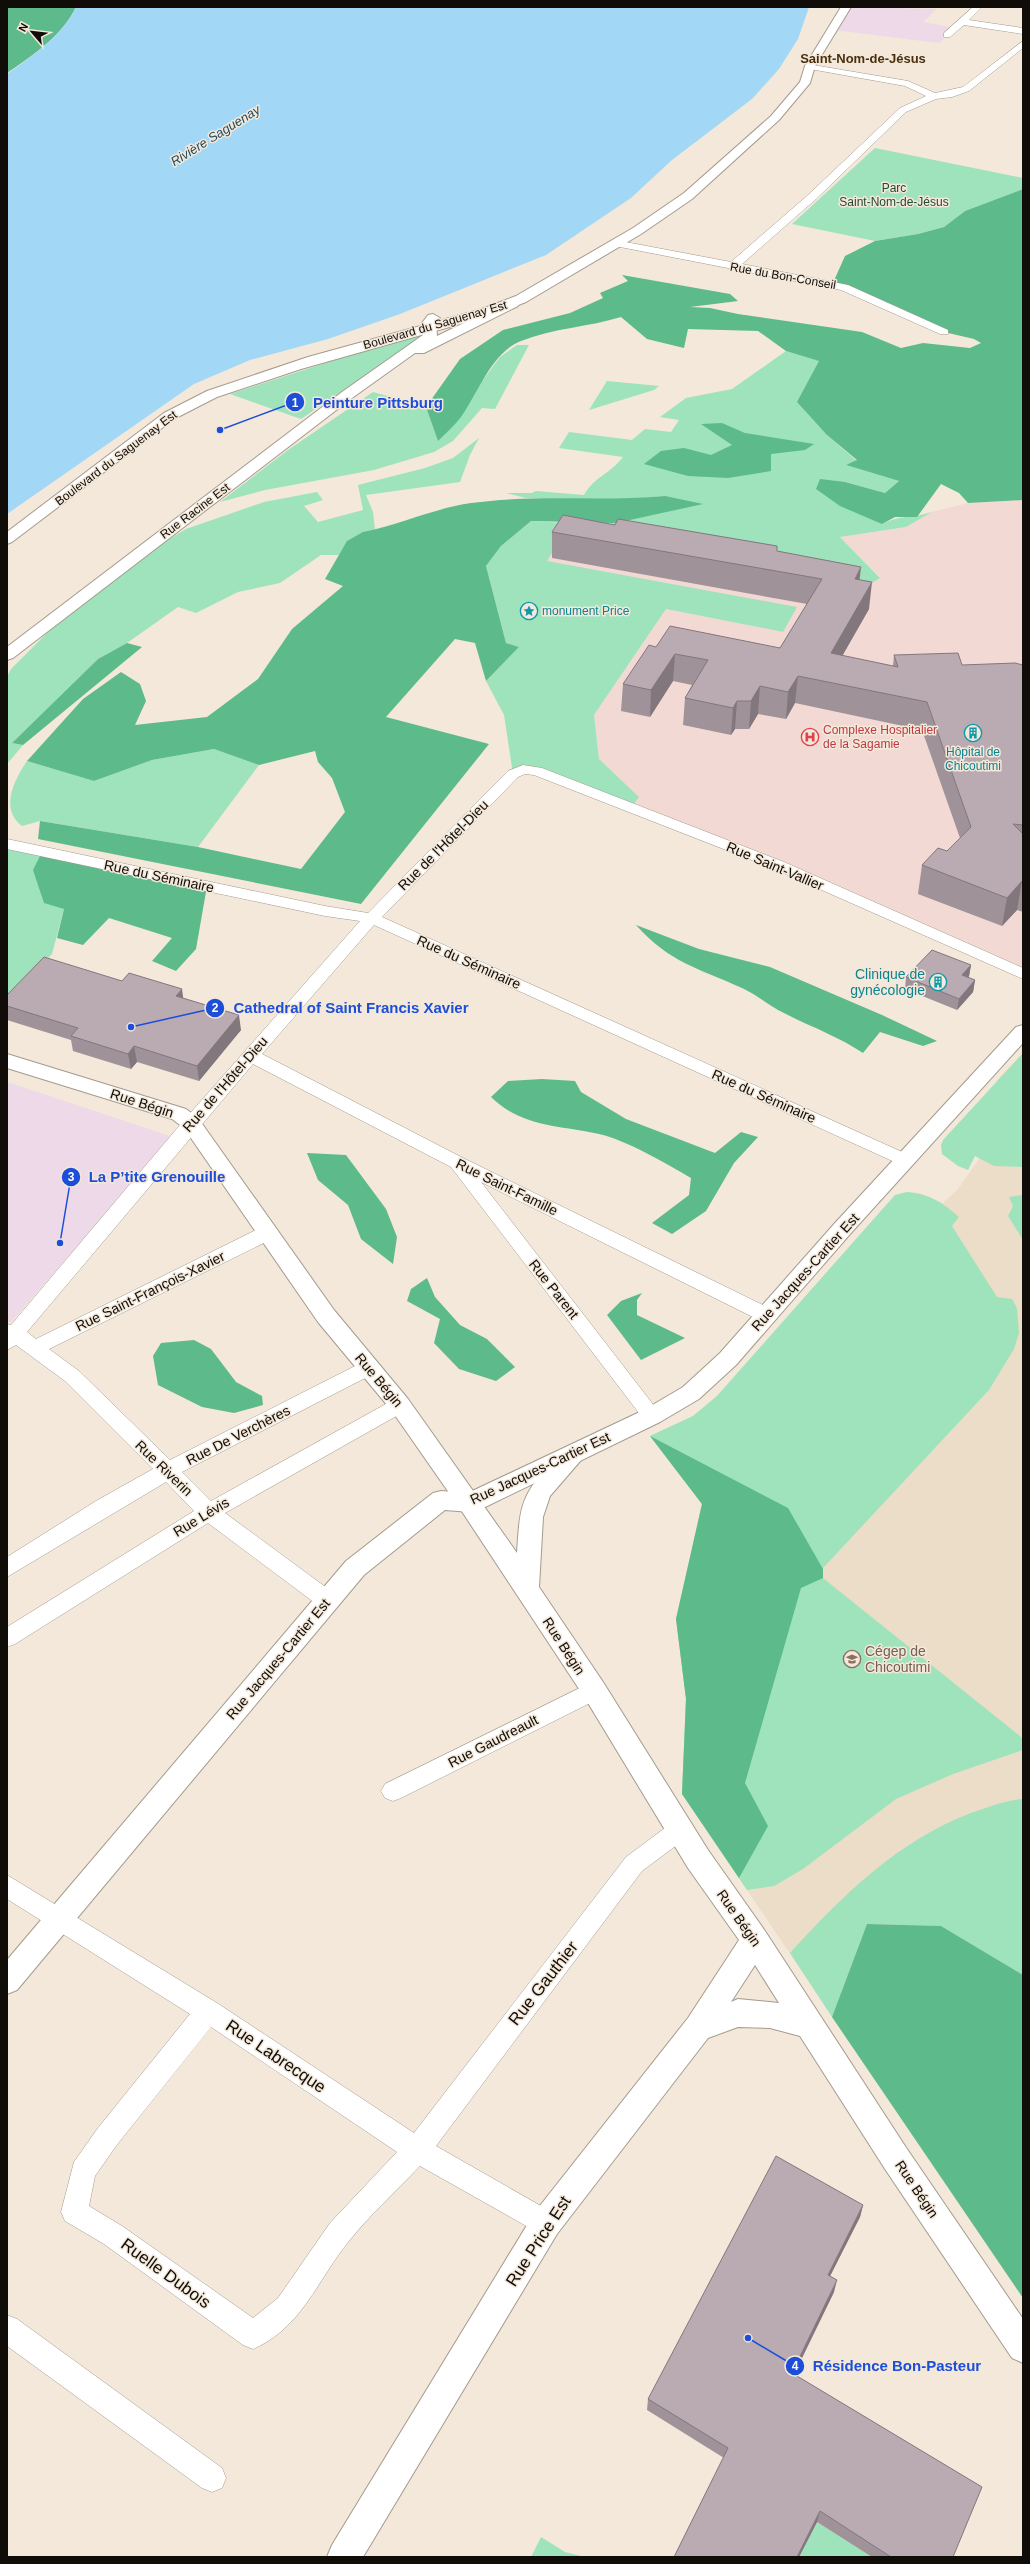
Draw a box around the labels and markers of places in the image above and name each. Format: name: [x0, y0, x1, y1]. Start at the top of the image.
callout: Peinture Pittsburg: [285, 389, 451, 416]
place icon: monument Price: [519, 601, 539, 621]
place label: monument Price: [542, 604, 630, 618]
place label: Complexe Hospitalier de la Sagamie: [823, 723, 937, 751]
building icon: Hôpital de Chicoutimi: [963, 723, 983, 743]
hospital icon: Complexe Hospitalier de la Sagamie: [800, 727, 820, 747]
place label: Hôpital de Chicoutimi: [945, 745, 1001, 773]
place label: Clinique de gynécologie: [850, 966, 925, 998]
building icon: Clinique de gynécologie: [928, 972, 948, 992]
callout: Cathedral of Saint Francis Xavier: [205, 994, 476, 1021]
callout: La P’tite Grenouille: [61, 1164, 234, 1191]
place label: Cégep de Chicoutimi: [865, 1643, 930, 1675]
school or university icon: Cégep de Chicoutimi: [842, 1649, 862, 1669]
callout: Résidence Bon-Pasteur: [785, 2353, 989, 2380]

